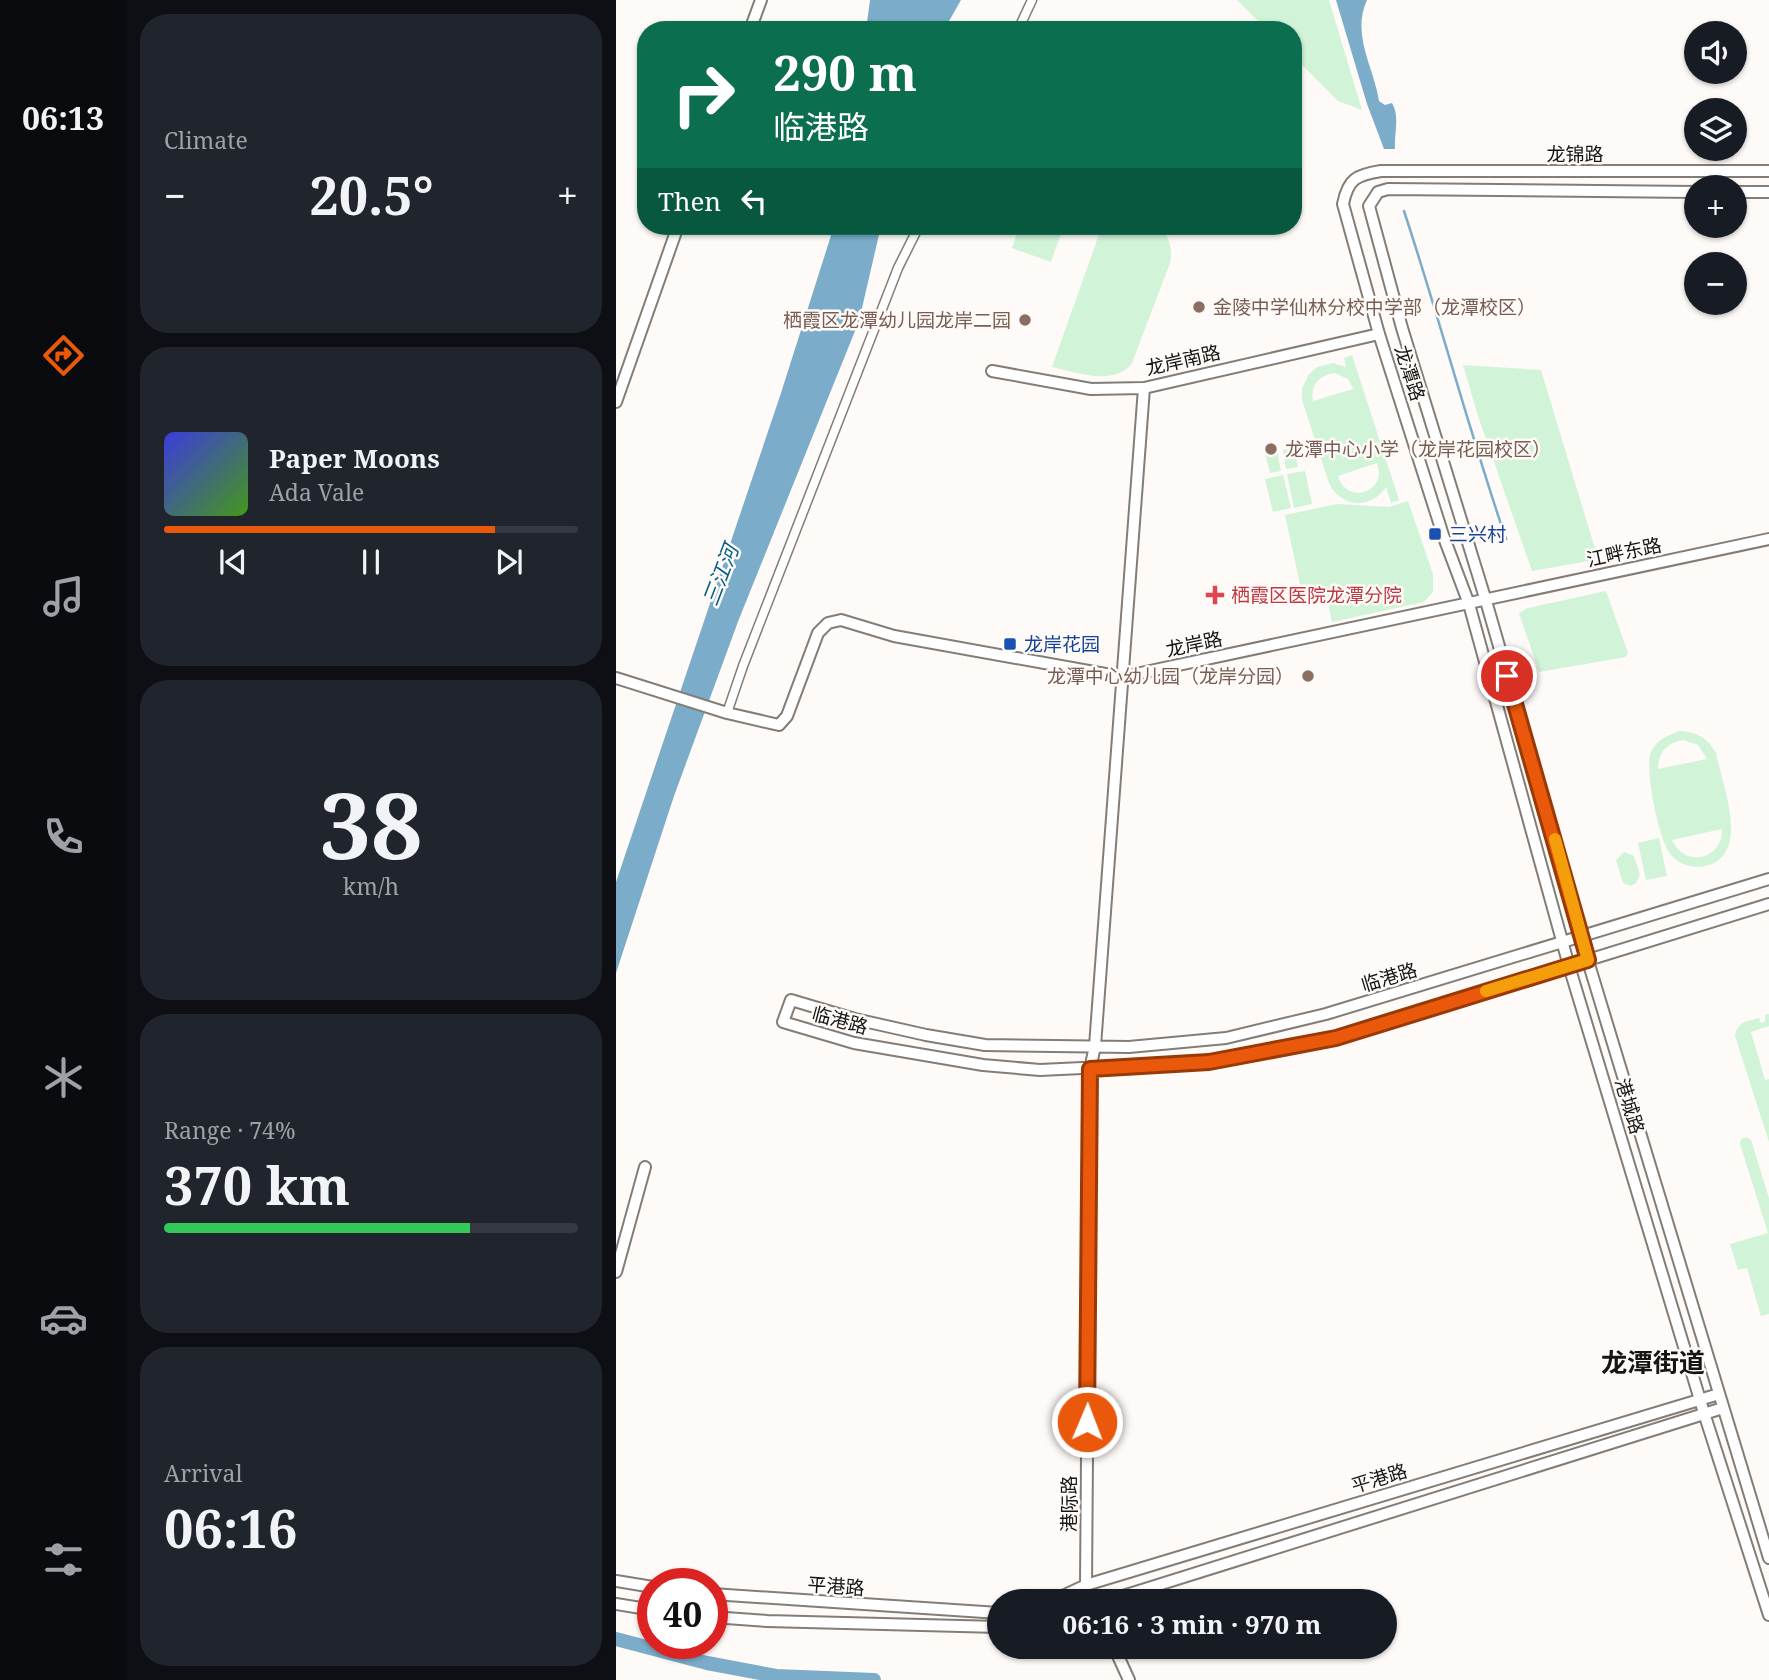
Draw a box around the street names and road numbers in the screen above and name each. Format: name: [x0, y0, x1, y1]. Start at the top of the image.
street label: 龙锦路: [1546, 141, 1604, 167]
street label: 龙岸南路: [1143, 339, 1223, 381]
street label: 龙潭路: [1389, 342, 1431, 404]
street label: 江畔东路: [1584, 531, 1664, 573]
street label: 龙岸路: [1163, 625, 1225, 663]
street label: 临港路: [1358, 956, 1420, 998]
street label: 临港路: [809, 1000, 871, 1040]
street label: 港城路: [1609, 1075, 1651, 1137]
street label: 平港路: [1348, 1457, 1410, 1499]
street label: 港际路: [1056, 1475, 1082, 1533]
street label: 平港路: [807, 1571, 865, 1601]

